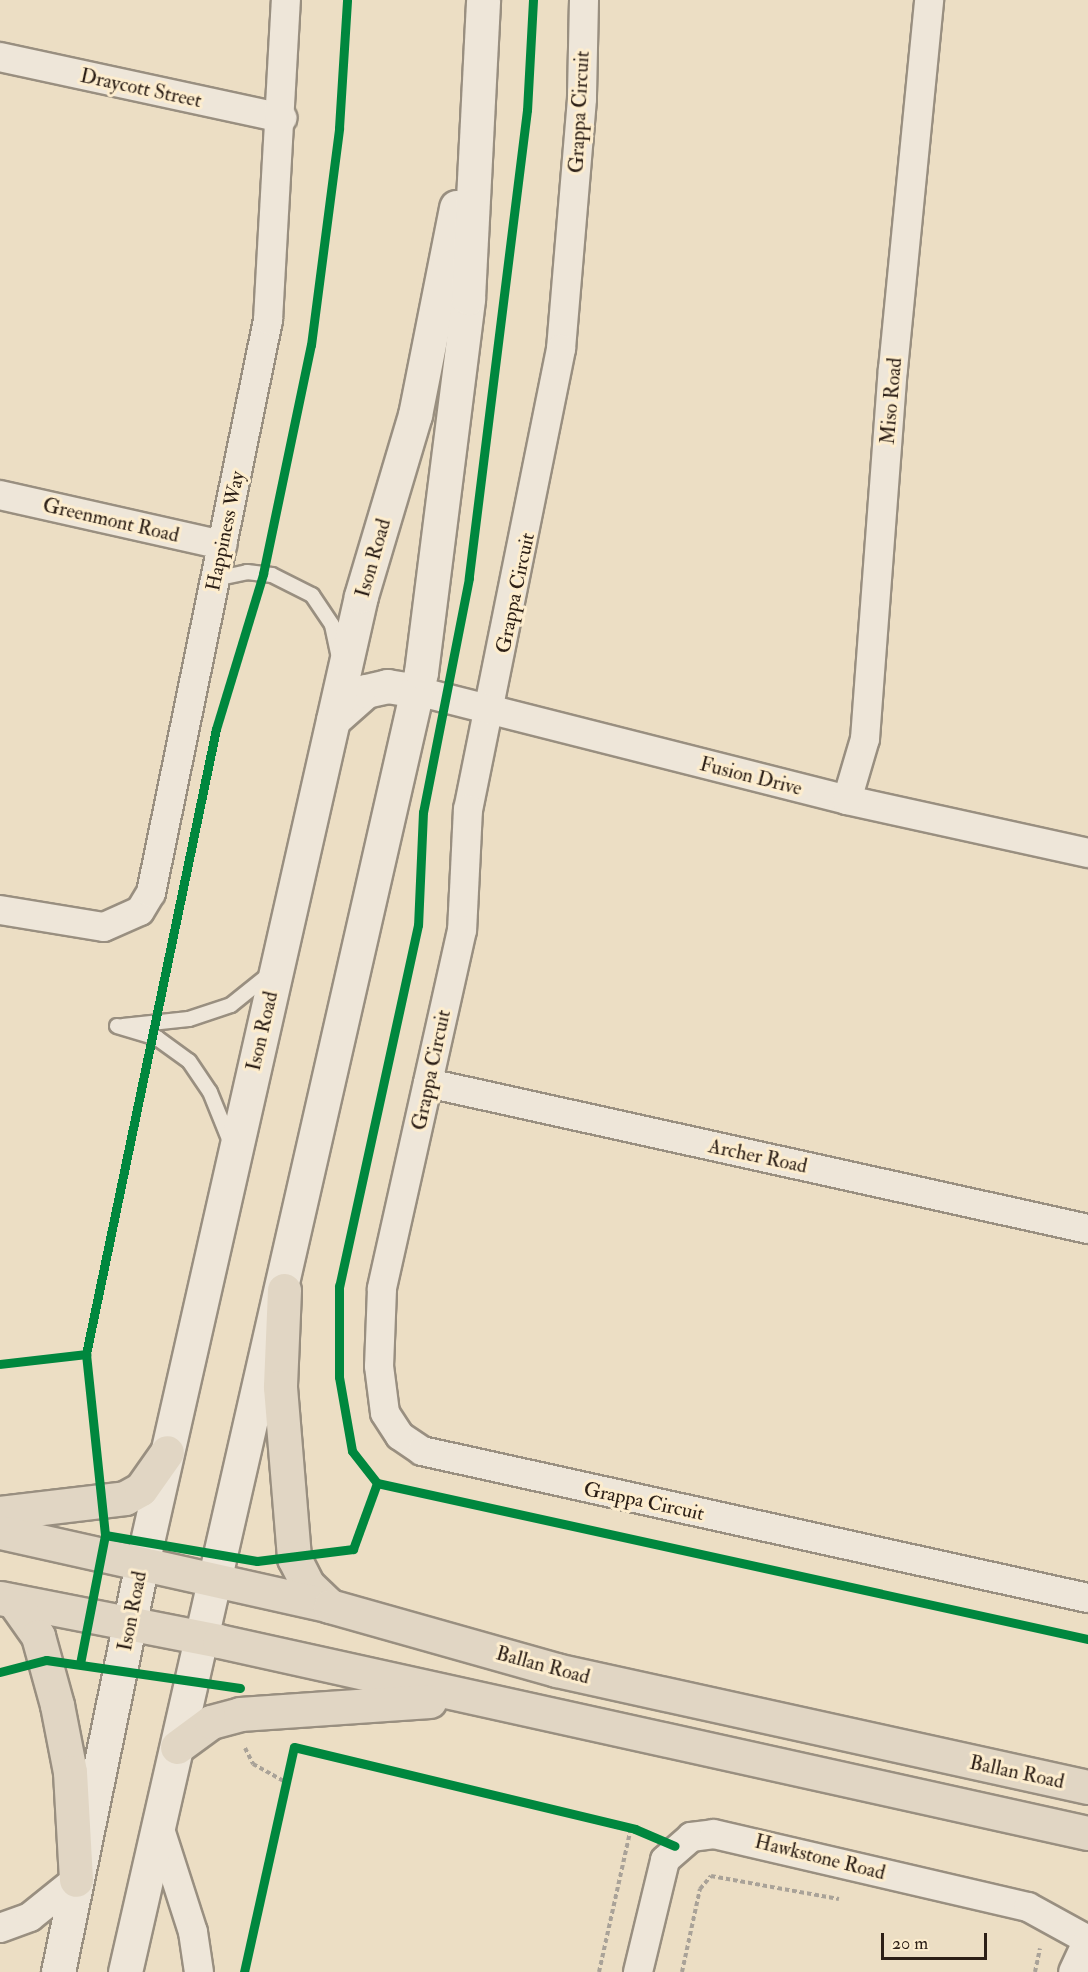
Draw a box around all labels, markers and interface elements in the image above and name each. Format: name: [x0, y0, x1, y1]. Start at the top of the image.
street label: Grappa Circuit: [564, 50, 594, 174]
street label: Draycott Street: [78, 63, 204, 113]
street label: Miso Road: [875, 357, 907, 445]
street label: Happiness Way: [201, 469, 249, 593]
street label: Greenmont Road: [41, 493, 181, 547]
street label: Ison Road: [350, 516, 396, 600]
street label: Grappa Circuit: [491, 531, 539, 655]
street label: Fusion Drive: [697, 752, 805, 800]
street label: Ison Road: [241, 989, 283, 1073]
street label: Grappa Circuit: [407, 1008, 455, 1132]
street label: Archer Road: [706, 1134, 810, 1178]
street label: Grappa Circuit: [582, 1477, 706, 1525]
street label: Ison Road: [113, 1569, 151, 1653]
street label: Ballan Road: [493, 1641, 593, 1689]
street label: Ballan Road: [967, 1750, 1067, 1794]
street label: Hawkstone Road: [752, 1829, 888, 1885]
scale bar: [884, 1921, 990, 1959]
text: 20 m: [892, 1932, 928, 1955]

